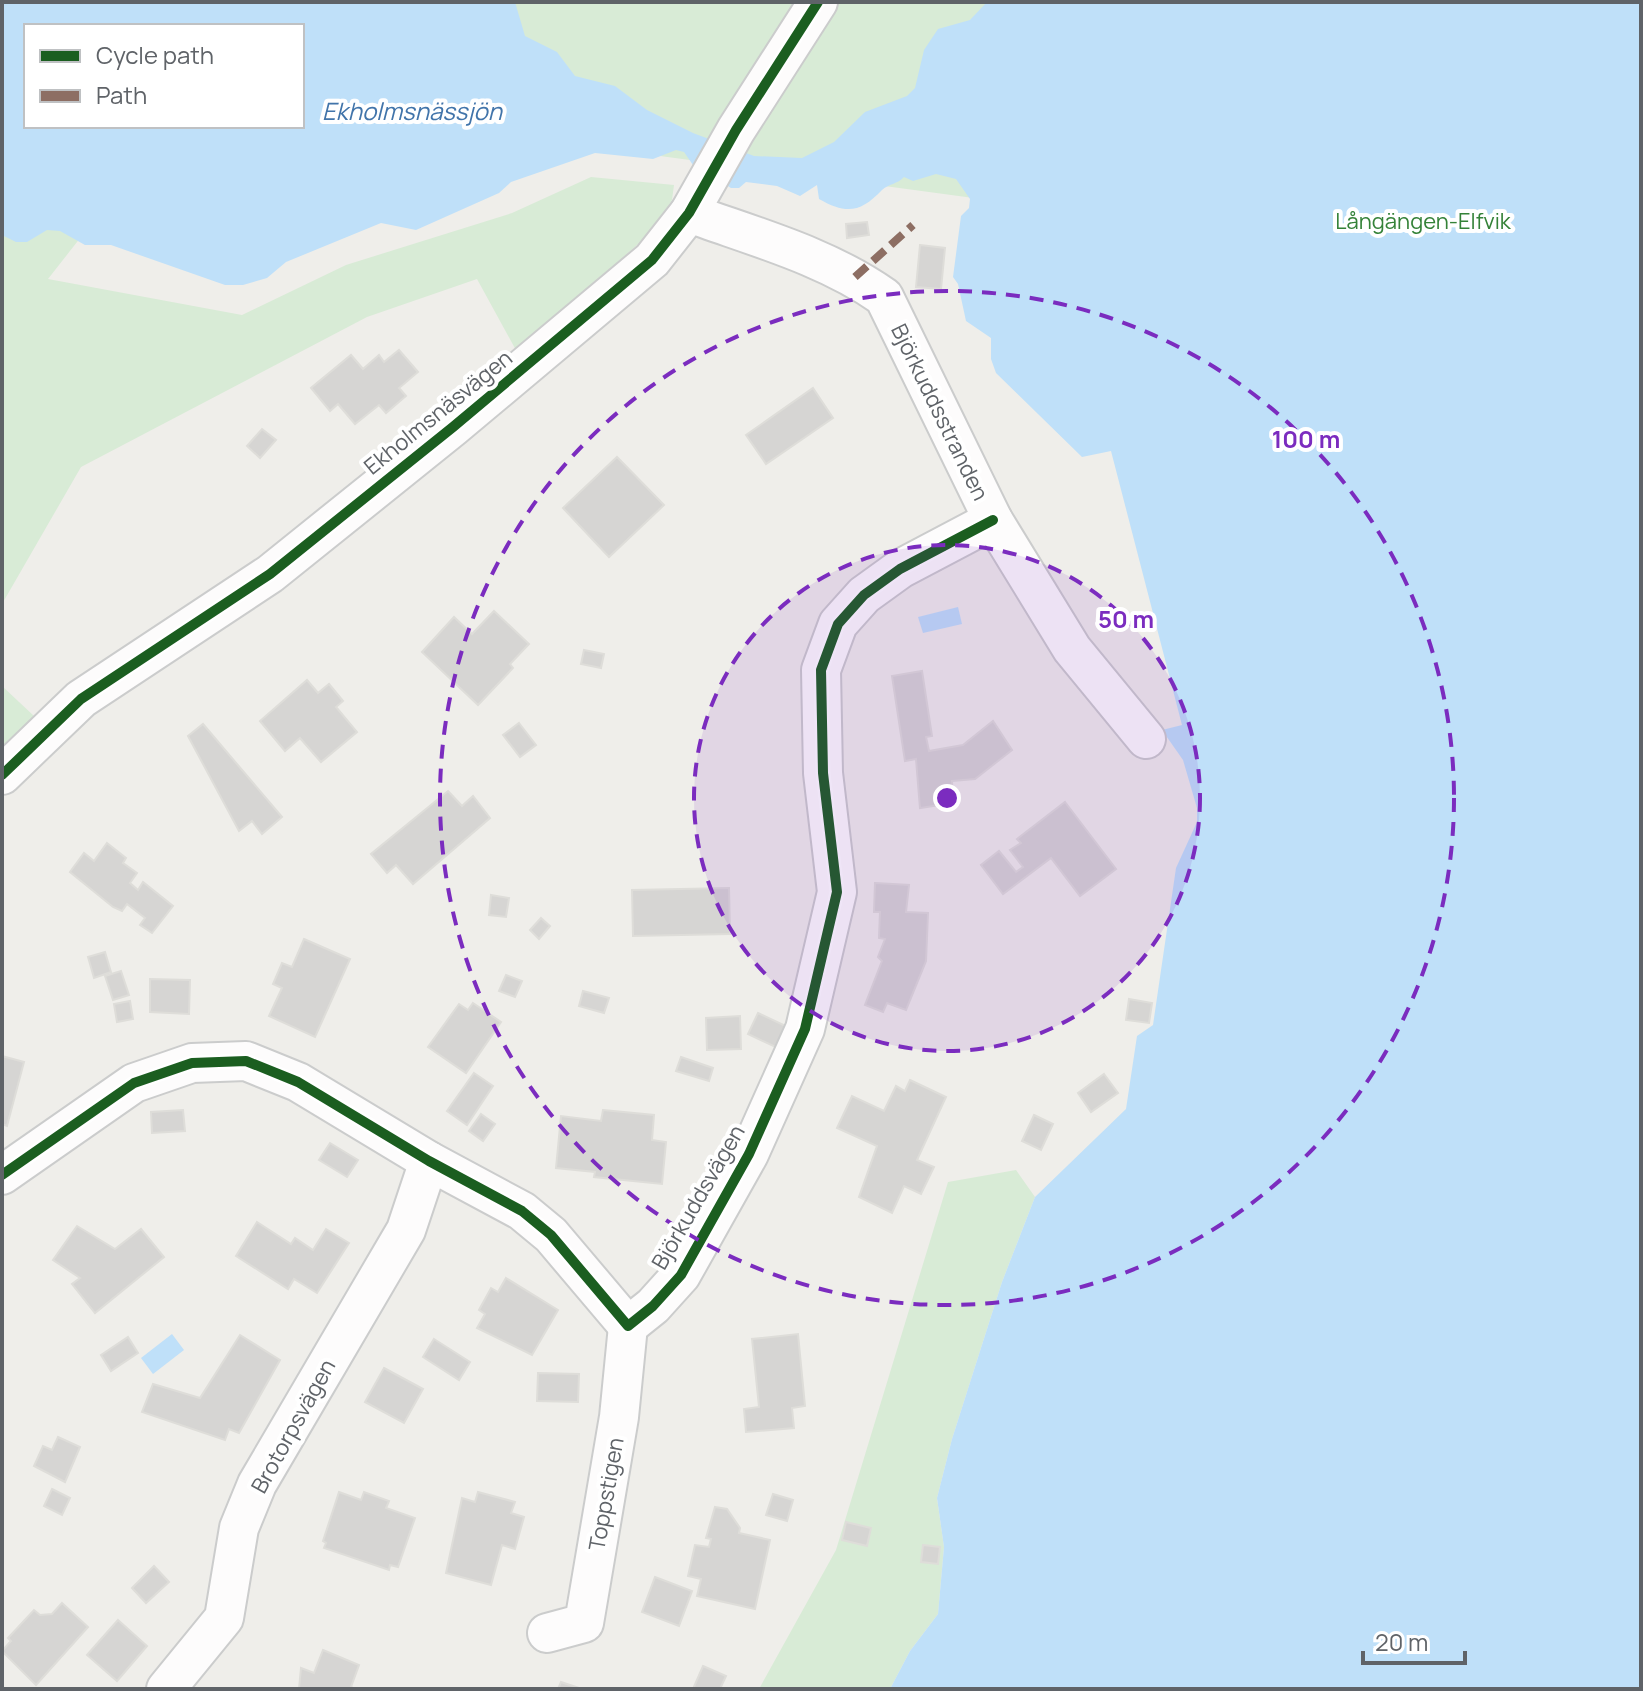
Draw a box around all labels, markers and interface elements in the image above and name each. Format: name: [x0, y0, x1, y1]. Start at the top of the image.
legend: [24, 24, 304, 128]
text: Cycle path: [96, 38, 214, 71]
text: Path: [96, 78, 147, 111]
water label: Ekholmsnässjön: [322, 94, 503, 127]
park label: Långängen-Elfvik: [1335, 206, 1512, 236]
street label: Björkuddsstranden: [884, 319, 996, 505]
street label: Ekholmsnäsvägen: [358, 343, 518, 481]
text: 100 m: [1272, 422, 1340, 455]
text: 50 m: [1098, 602, 1154, 635]
centre of rings: [933, 784, 961, 812]
street label: Björkuddsvägen: [644, 1119, 752, 1275]
street label: Brotorpsvägen: [244, 1354, 342, 1498]
street label: Toppstigen: [581, 1435, 631, 1553]
scale bar: [1363, 1615, 1465, 1665]
text: 20 m: [1375, 1625, 1428, 1658]

